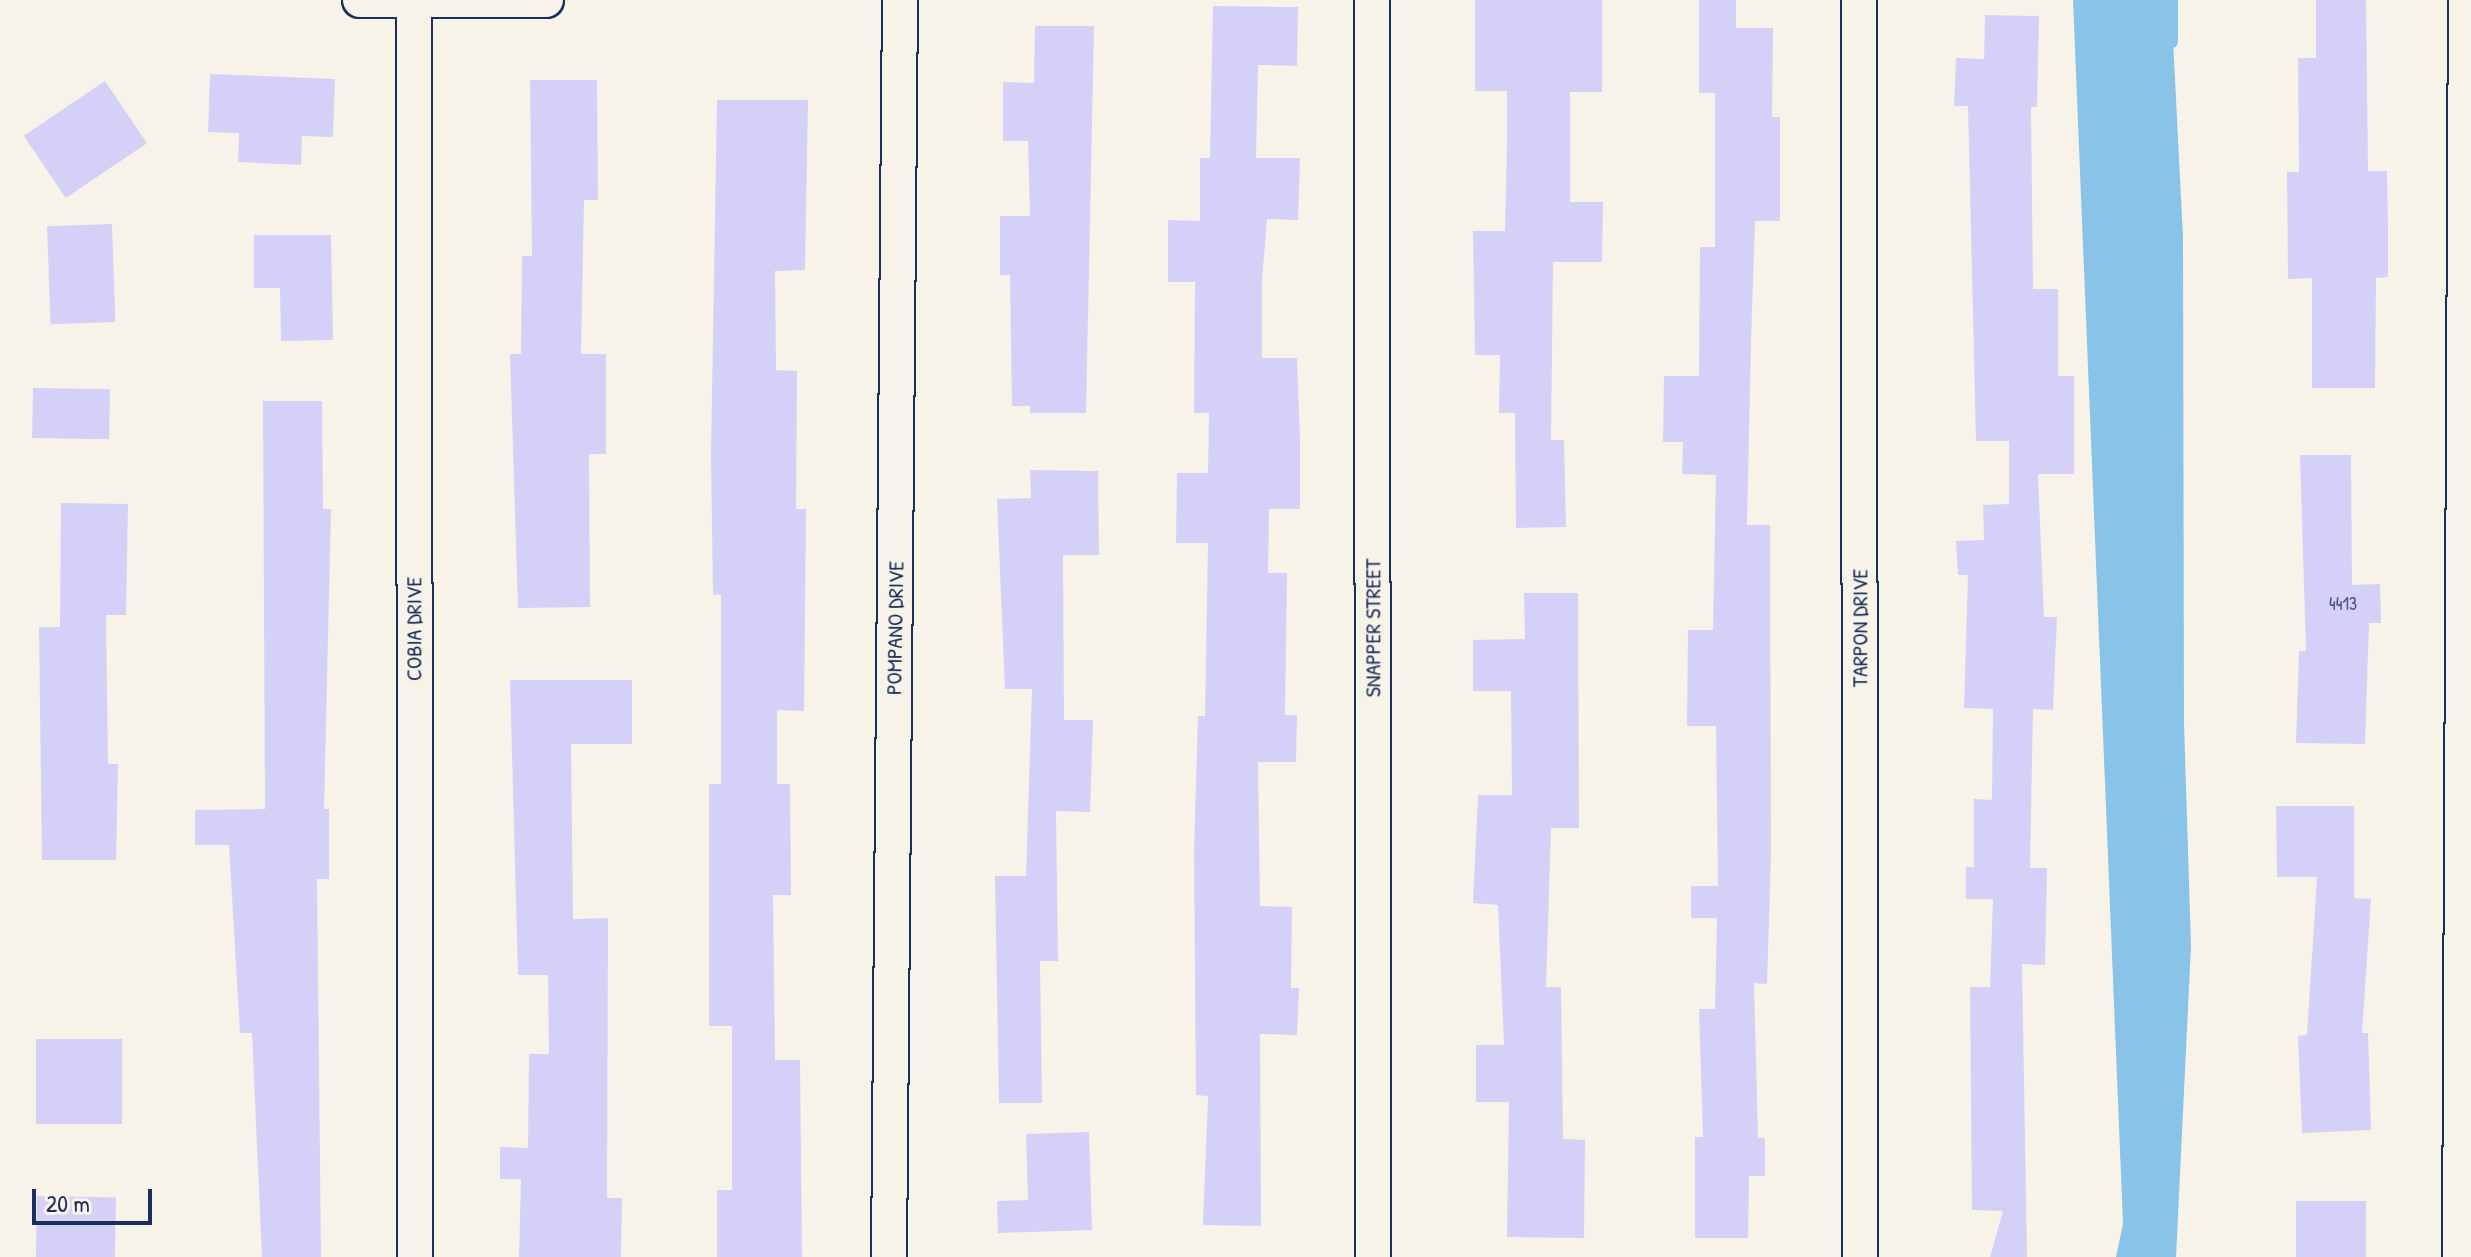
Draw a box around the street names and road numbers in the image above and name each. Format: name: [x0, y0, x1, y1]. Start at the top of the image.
street label: SNAPPER STREET: [1360, 559, 1386, 697]
street label: POMPANO DRIVE: [881, 561, 909, 695]
street label: TARPON DRIVE: [1847, 569, 1873, 687]
street label: COBIA DRIVE: [401, 577, 427, 681]

